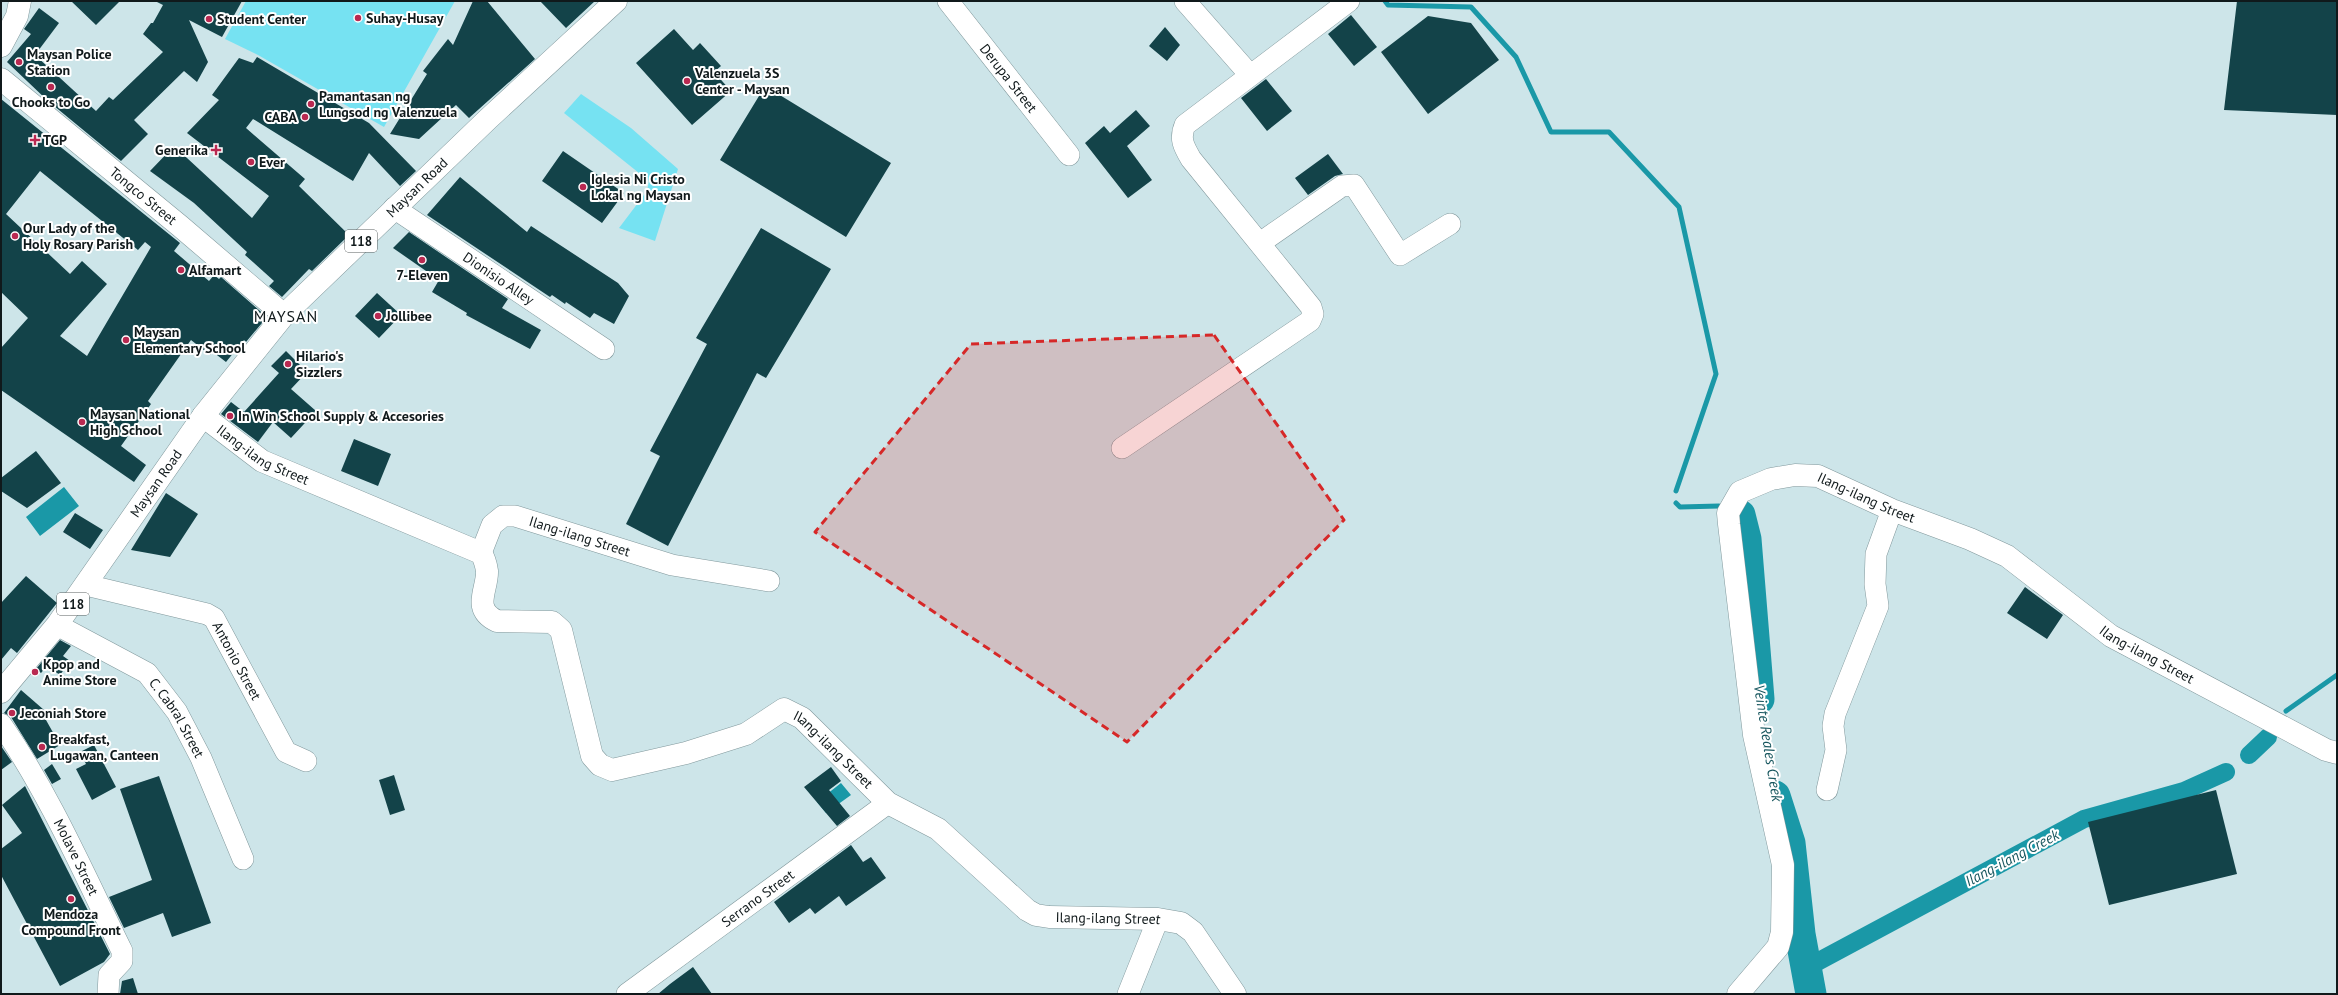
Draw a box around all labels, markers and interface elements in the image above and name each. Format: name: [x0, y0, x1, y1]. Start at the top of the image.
place label: Suhay-Husay: [366, 9, 444, 27]
place label: Student Center: [217, 10, 306, 28]
marker: Suhay-Husay: [353, 13, 363, 23]
marker: Student Center: [204, 14, 214, 24]
street label: Derupa Street: [976, 40, 1041, 116]
place label: Maysan Police Station: [27, 45, 112, 79]
marker: Maysan Police Station: [14, 57, 24, 67]
place label: Valenzuela 3S Center - Maysan: [694, 64, 790, 98]
marker: Valenzuela 3S Center - Maysan: [682, 76, 692, 86]
marker: Chooks to Go: [46, 82, 56, 92]
place label: Pamantasan ng Lungsod ng Valenzuela: [319, 87, 457, 121]
place label: Chooks to Go: [12, 93, 91, 111]
marker: Pamantasan ng Lungsod ng Valenzuela: [306, 99, 316, 109]
place label: CABA: [265, 108, 298, 126]
marker: CABA: [300, 112, 310, 122]
place label: TGP: [43, 131, 67, 149]
marker: TGP: [30, 135, 40, 145]
place label: Generika: [155, 141, 208, 159]
marker: Generika: [211, 145, 221, 155]
place label: Ever: [259, 153, 285, 171]
street label: Maysan Road: [382, 154, 451, 221]
marker: Ever: [246, 157, 256, 167]
street label: Tongco Street: [106, 163, 181, 229]
place label: Iglesia Ni Cristo Lokal ng Maysan: [591, 170, 691, 204]
marker: Iglesia Ni Cristo Lokal ng Maysan: [578, 182, 588, 192]
place label: Our Lady of the Holy Rosary Parish: [23, 219, 133, 253]
road number: 118: [345, 230, 377, 252]
marker: Our Lady of the Holy Rosary Parish: [10, 231, 20, 241]
street label: Dionisio Alley: [460, 248, 538, 309]
marker: 7-Eleven: [417, 255, 427, 265]
place label: Alfamart: [189, 261, 242, 279]
marker: Alfamart: [176, 265, 186, 275]
place label: 7-Eleven: [396, 266, 448, 284]
district label: MAYSAN: [254, 306, 318, 326]
place label: Jollibee: [385, 307, 432, 325]
marker: Jollibee: [373, 311, 383, 321]
place label: Maysan Elementary School: [134, 323, 246, 357]
marker: Maysan Elementary School: [121, 335, 131, 345]
place label: Hilario's Sizzlers: [296, 347, 344, 381]
marker: Hilario's Sizzlers: [283, 359, 293, 369]
place label: Maysan National High School: [90, 405, 191, 439]
place label: In Win School Supply & Accesories: [238, 407, 444, 425]
marker: In Win School Supply & Accesories: [225, 411, 235, 421]
marker: Maysan National High School: [77, 417, 87, 427]
street label: Ilang-ilang Street: [213, 421, 312, 489]
street label: Maysan Road: [126, 446, 186, 521]
street label: Ilang-ilang Street: [1815, 468, 1918, 527]
street label: Ilang-ilang Street: [527, 512, 633, 560]
road number: 118: [57, 593, 89, 615]
street label: Antonio Street: [209, 618, 265, 703]
street label: Ilang-ilang Street: [2096, 621, 2197, 688]
place label: Kpop and Anime Store: [43, 655, 117, 689]
marker: Kpop and Anime Store: [30, 667, 40, 677]
street label: C. Cabral Street: [145, 674, 208, 761]
water label: Veinte Reales Creek: [1750, 683, 1787, 804]
place label: Jeconiah Store: [19, 704, 106, 722]
street label: Ilang-ilang Street: [790, 706, 877, 792]
marker: Jeconiah Store: [7, 708, 17, 718]
place label: Breakfast, Lugawan, Canteen: [50, 730, 159, 764]
marker: Breakfast, Lugawan, Canteen: [37, 742, 47, 752]
street label: Molave Street: [50, 816, 103, 898]
water label: Ilang-ilang Creek: [1961, 824, 2063, 890]
street label: Serrano Street: [718, 866, 798, 931]
marker: Mendoza Compound Front: [66, 894, 76, 904]
place label: Mendoza Compound Front: [21, 905, 121, 939]
street label: Ilang-ilang Street: [1055, 908, 1162, 928]

